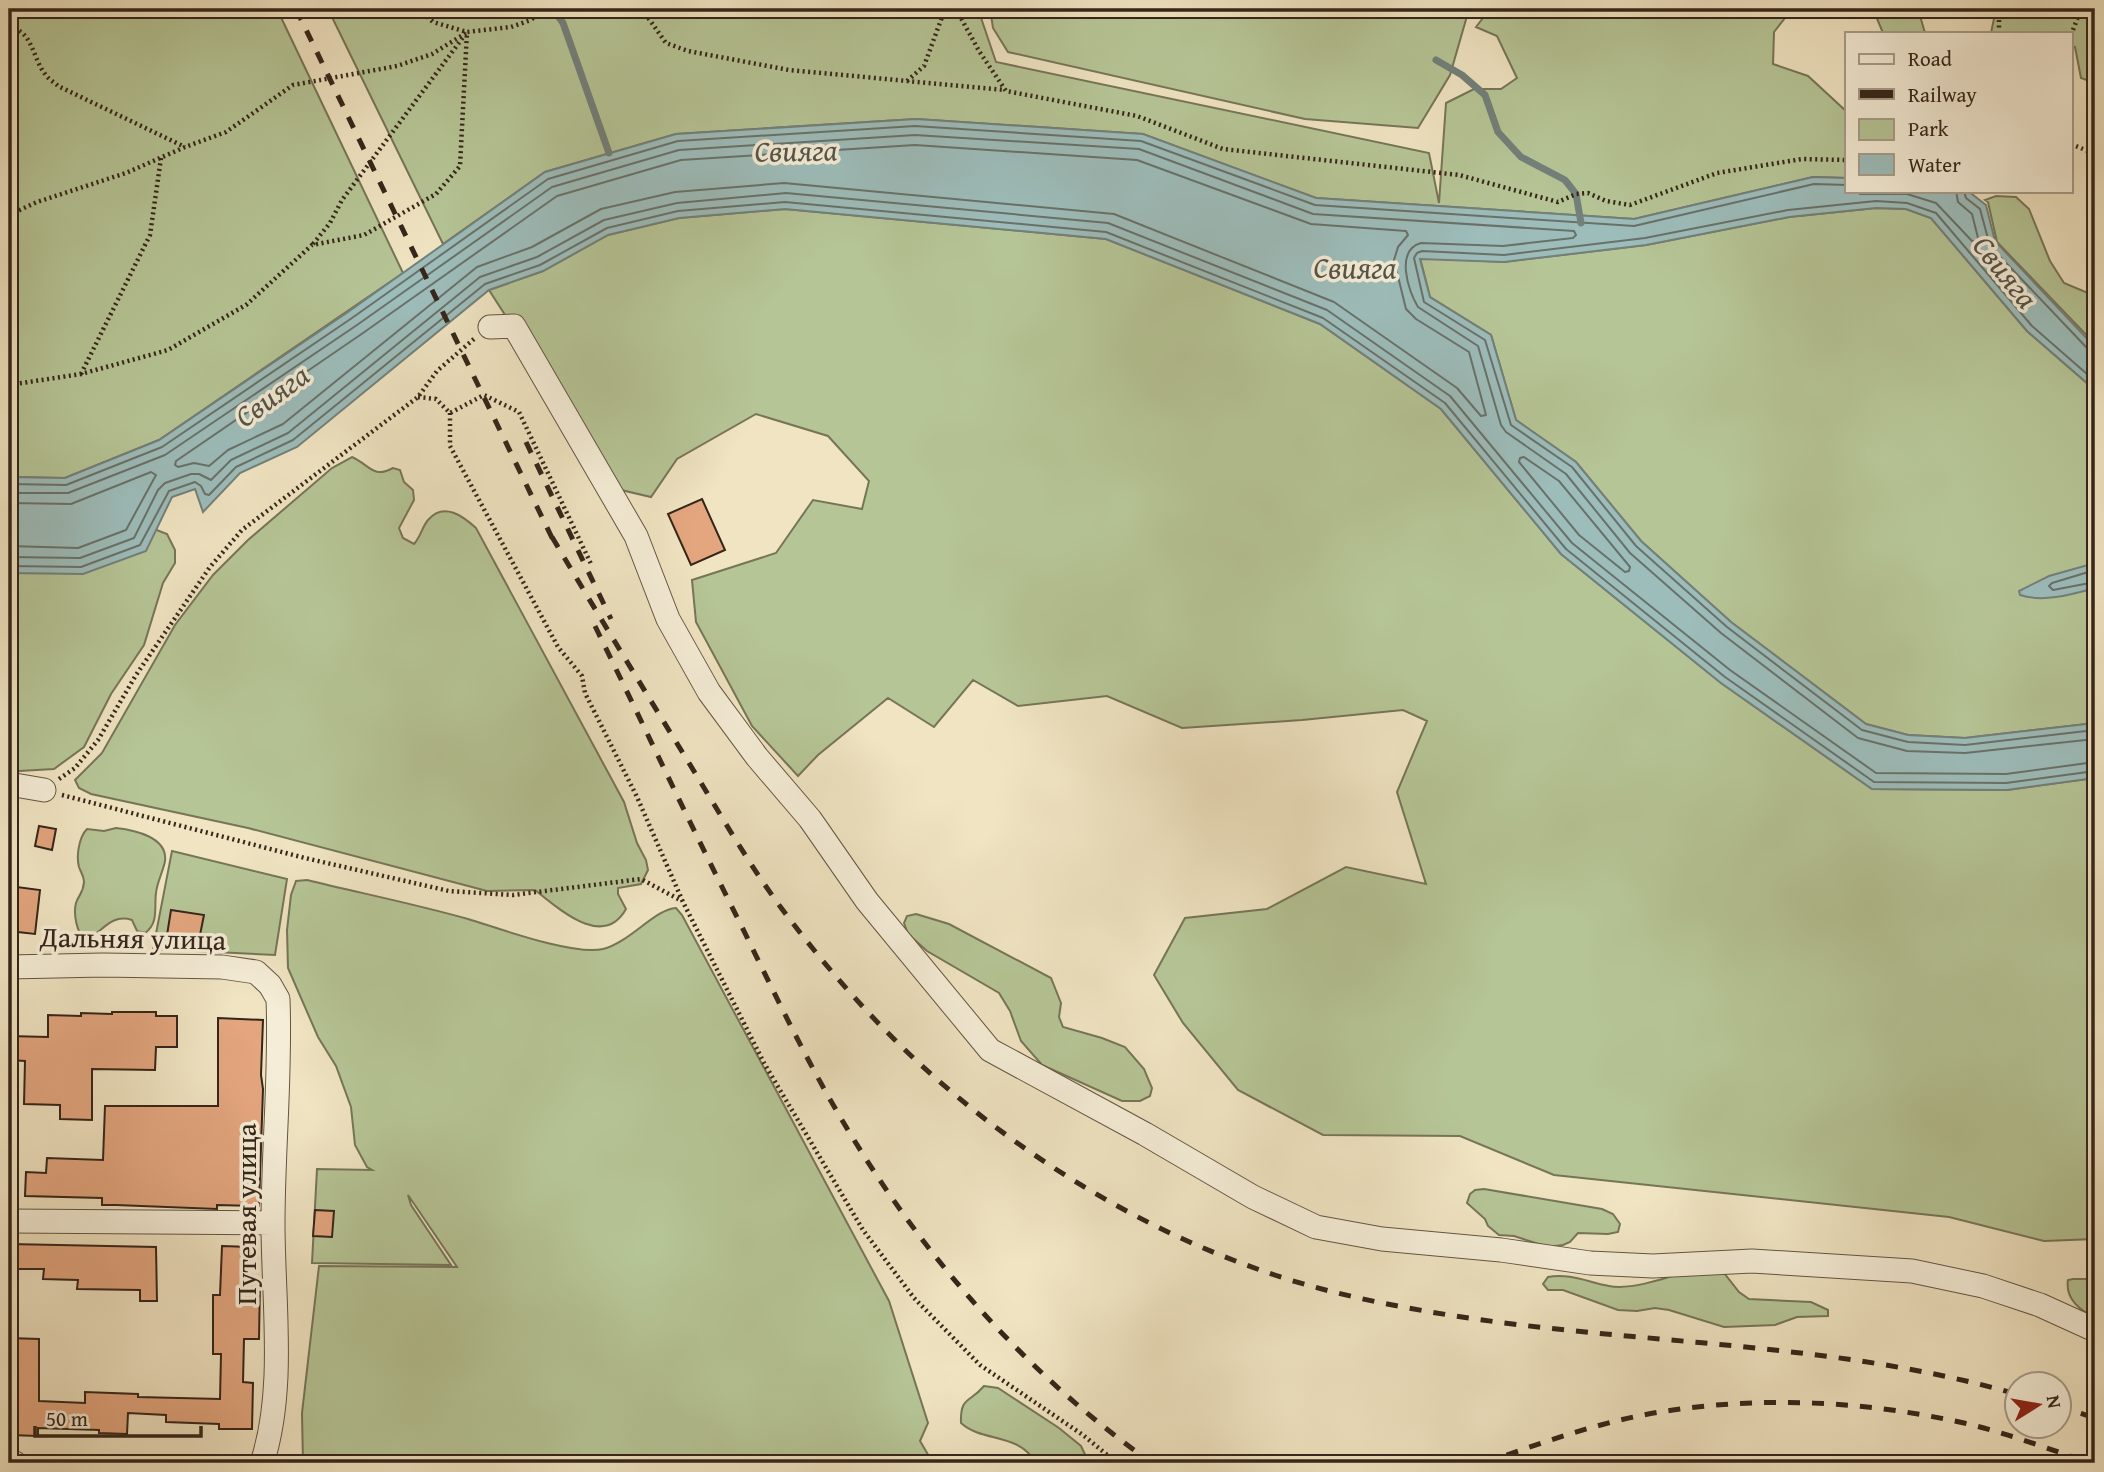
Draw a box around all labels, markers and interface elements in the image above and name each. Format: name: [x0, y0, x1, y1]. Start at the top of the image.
legend: [1845, 32, 2072, 192]
text: Road: [1908, 43, 1953, 74]
text: Railway: [1908, 79, 1977, 110]
text: Park: [1908, 113, 1949, 144]
water label: Свияга: [754, 127, 838, 173]
text: Water: [1908, 149, 1961, 180]
water label: Свияга: [1963, 225, 2049, 318]
water label: Свияга: [1314, 245, 1397, 289]
water label: Свияга: [225, 353, 318, 437]
street label: Дальняя улица: [39, 915, 227, 960]
street label: Путевая улица: [225, 1122, 266, 1305]
north arrow: [2002, 1370, 2072, 1440]
text: N: [2040, 1393, 2070, 1411]
scale bar: [35, 1395, 201, 1439]
text: 50 m: [46, 1403, 88, 1434]

